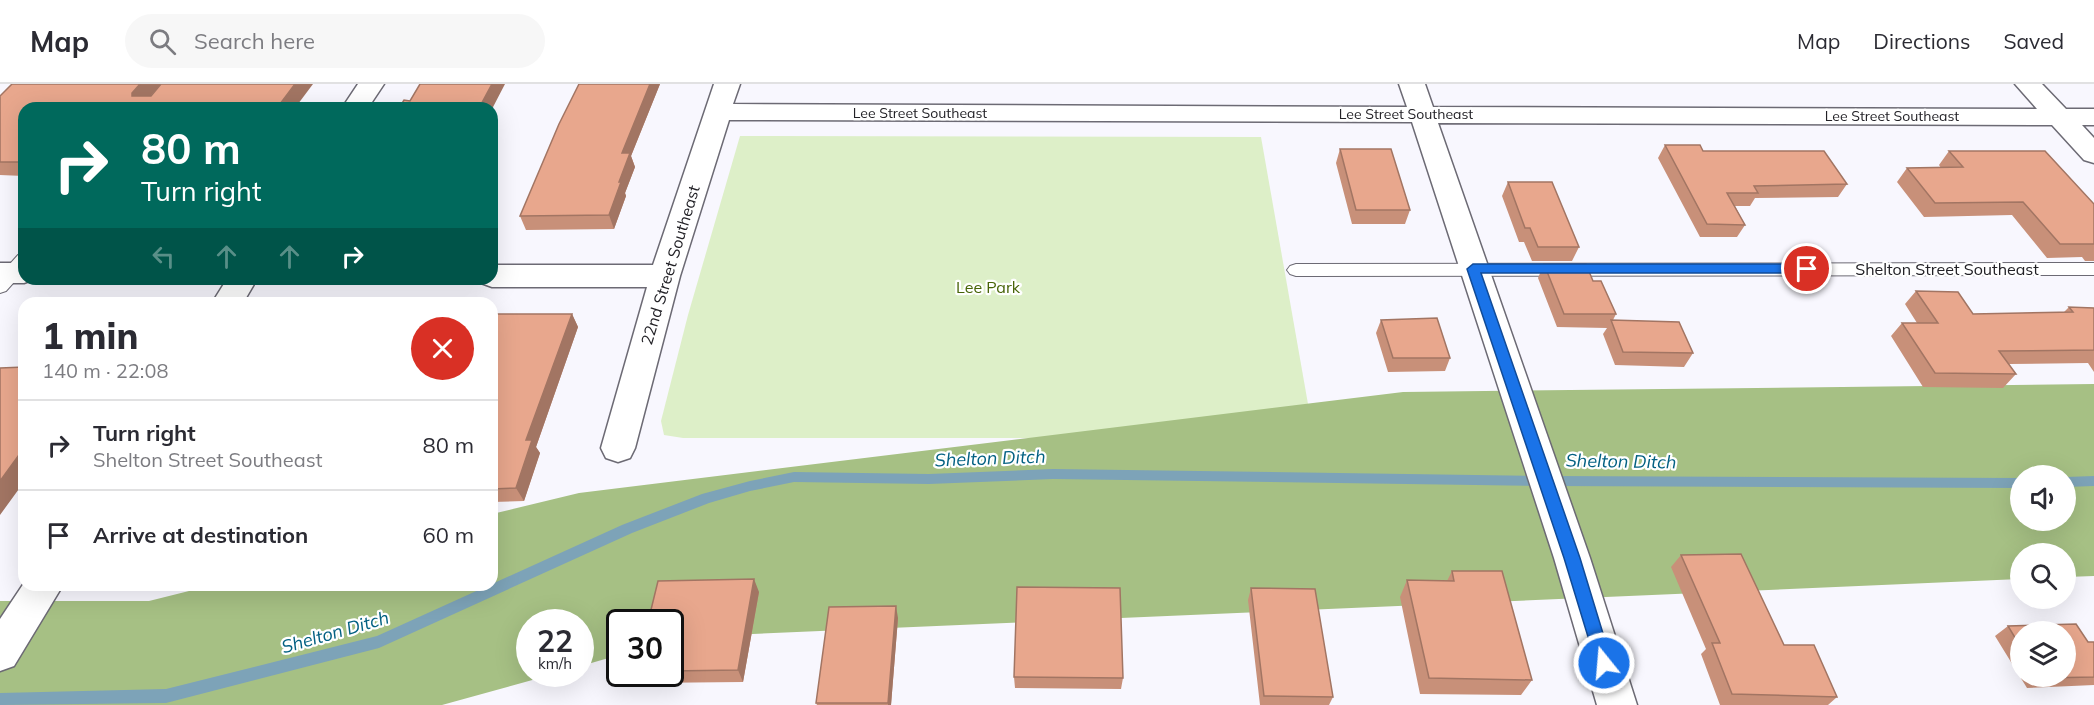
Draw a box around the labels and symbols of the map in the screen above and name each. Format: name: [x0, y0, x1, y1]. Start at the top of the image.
street label: Lee Street Southeast: [853, 104, 987, 122]
street label: Lee Street Southeast: [1339, 105, 1473, 123]
street label: Lee Street Southeast: [1825, 107, 1959, 125]
street label: 22nd Street Southeast: [636, 182, 704, 347]
pin: [1781, 243, 1832, 294]
street label: Shelton Street Southeast: [1855, 259, 2039, 279]
park label: Lee Park: [956, 277, 1021, 297]
water label: Shelton Ditch: [934, 445, 1046, 471]
water label: Shelton Ditch: [1565, 449, 1677, 473]
water label: Shelton Ditch: [278, 606, 392, 658]
speed limit sign: 30: [606, 609, 684, 687]
position arrow: [1572, 631, 1636, 695]

